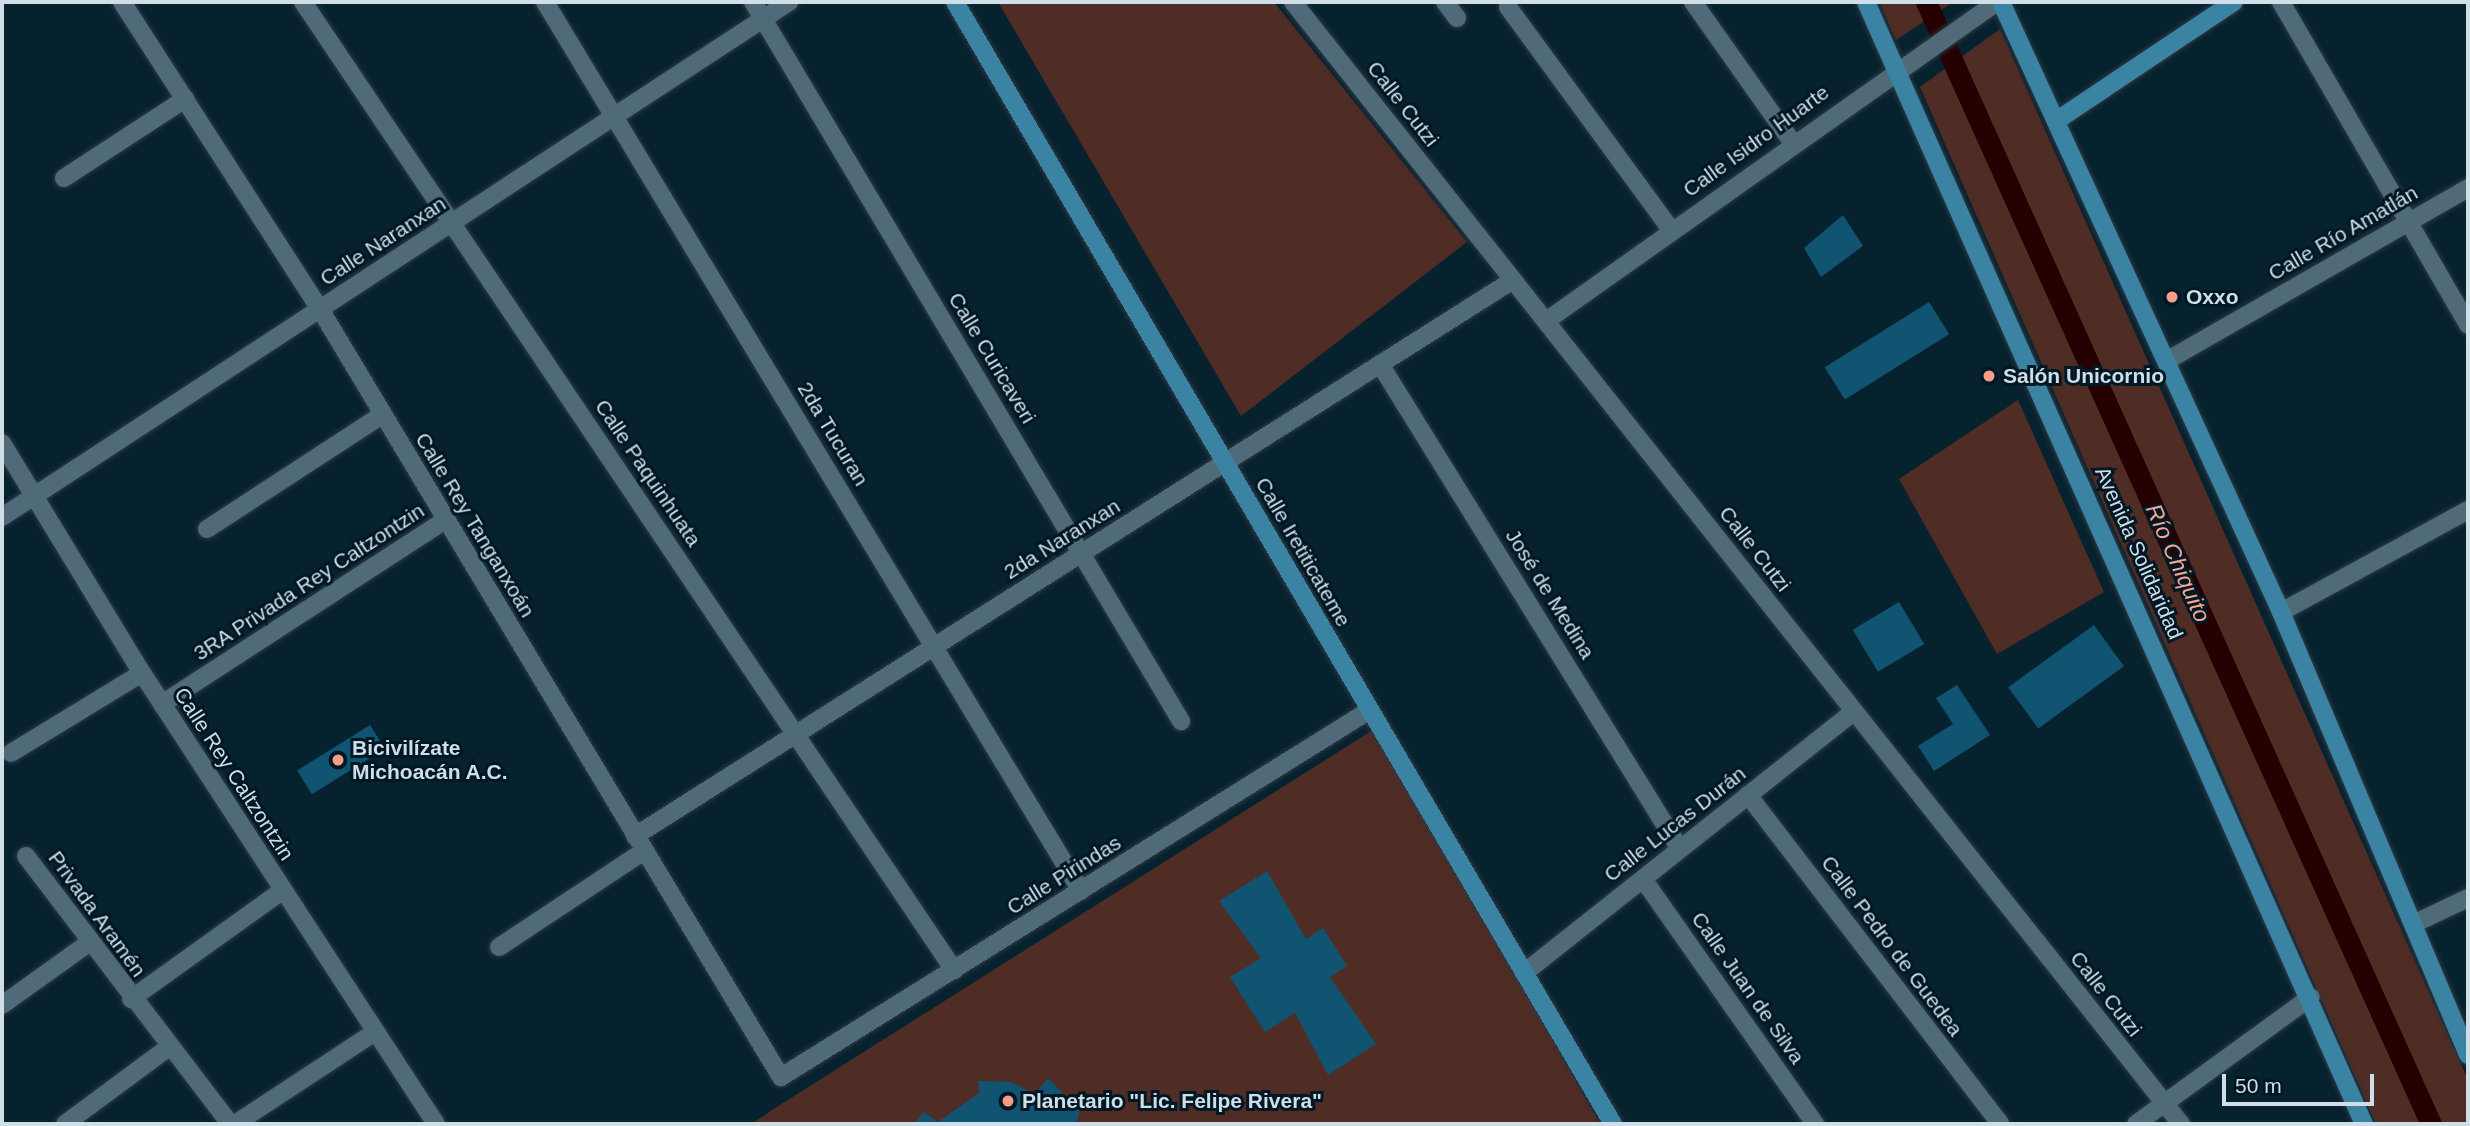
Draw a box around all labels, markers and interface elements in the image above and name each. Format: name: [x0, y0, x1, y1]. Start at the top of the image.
street label: Calle Cutzi: [1362, 56, 1444, 152]
street label: Calle Isidro Huarte: [1678, 80, 1834, 202]
street label: Calle Río Amatlán: [2263, 180, 2423, 286]
street label: Calle Naranxan: [315, 191, 451, 291]
place label: Oxxo: [2186, 284, 2239, 310]
street label: Calle Curicaveri: [943, 288, 1041, 428]
marker: Oxxo: [2164, 289, 2180, 305]
place label: Salón Unicornio: [2003, 363, 2164, 389]
marker: Salón Unicornio: [1981, 368, 1997, 384]
street label: 2da Tucuran: [792, 377, 874, 491]
street label: Calle Paquinhuata: [590, 395, 706, 551]
street label: Calle Rey Tanganxoán: [410, 428, 540, 622]
street label: Avenida Solidaridad: [2090, 463, 2188, 643]
street label: Calle Iretiticateme: [1250, 473, 1356, 631]
street label: 2da Naranxan: [999, 493, 1125, 585]
street label: 3RA Privada Rey Caltzontzin: [189, 498, 429, 666]
water label: Río Chiquito: [2140, 500, 2216, 626]
street label: Calle Cutzi: [1714, 501, 1796, 597]
street label: José de Medina: [1500, 524, 1600, 664]
street label: Calle Rey Caltzontzin: [169, 683, 299, 865]
place label: Bicivilízate Michoacán A.C.: [352, 735, 508, 785]
marker: Bicivilízate Michoacán A.C.: [330, 752, 346, 768]
street label: Calle Lucas Durán: [1599, 761, 1751, 887]
street label: Calle Pirindas: [1002, 830, 1126, 920]
street label: Privada Aramén: [43, 846, 151, 982]
street label: Calle Pedro de Guedea: [1816, 851, 1968, 1041]
street label: Calle Juan de Silva: [1686, 907, 1810, 1069]
street label: Calle Cutzi: [2065, 946, 2147, 1042]
scale bar: [2225, 1060, 2377, 1104]
text: 50 m: [2235, 1074, 2282, 1097]
place label: Planetario "Lic. Felipe Rivera": [1022, 1088, 1322, 1114]
marker: Planetario "Lic. Felipe Rivera": [1000, 1093, 1016, 1109]

